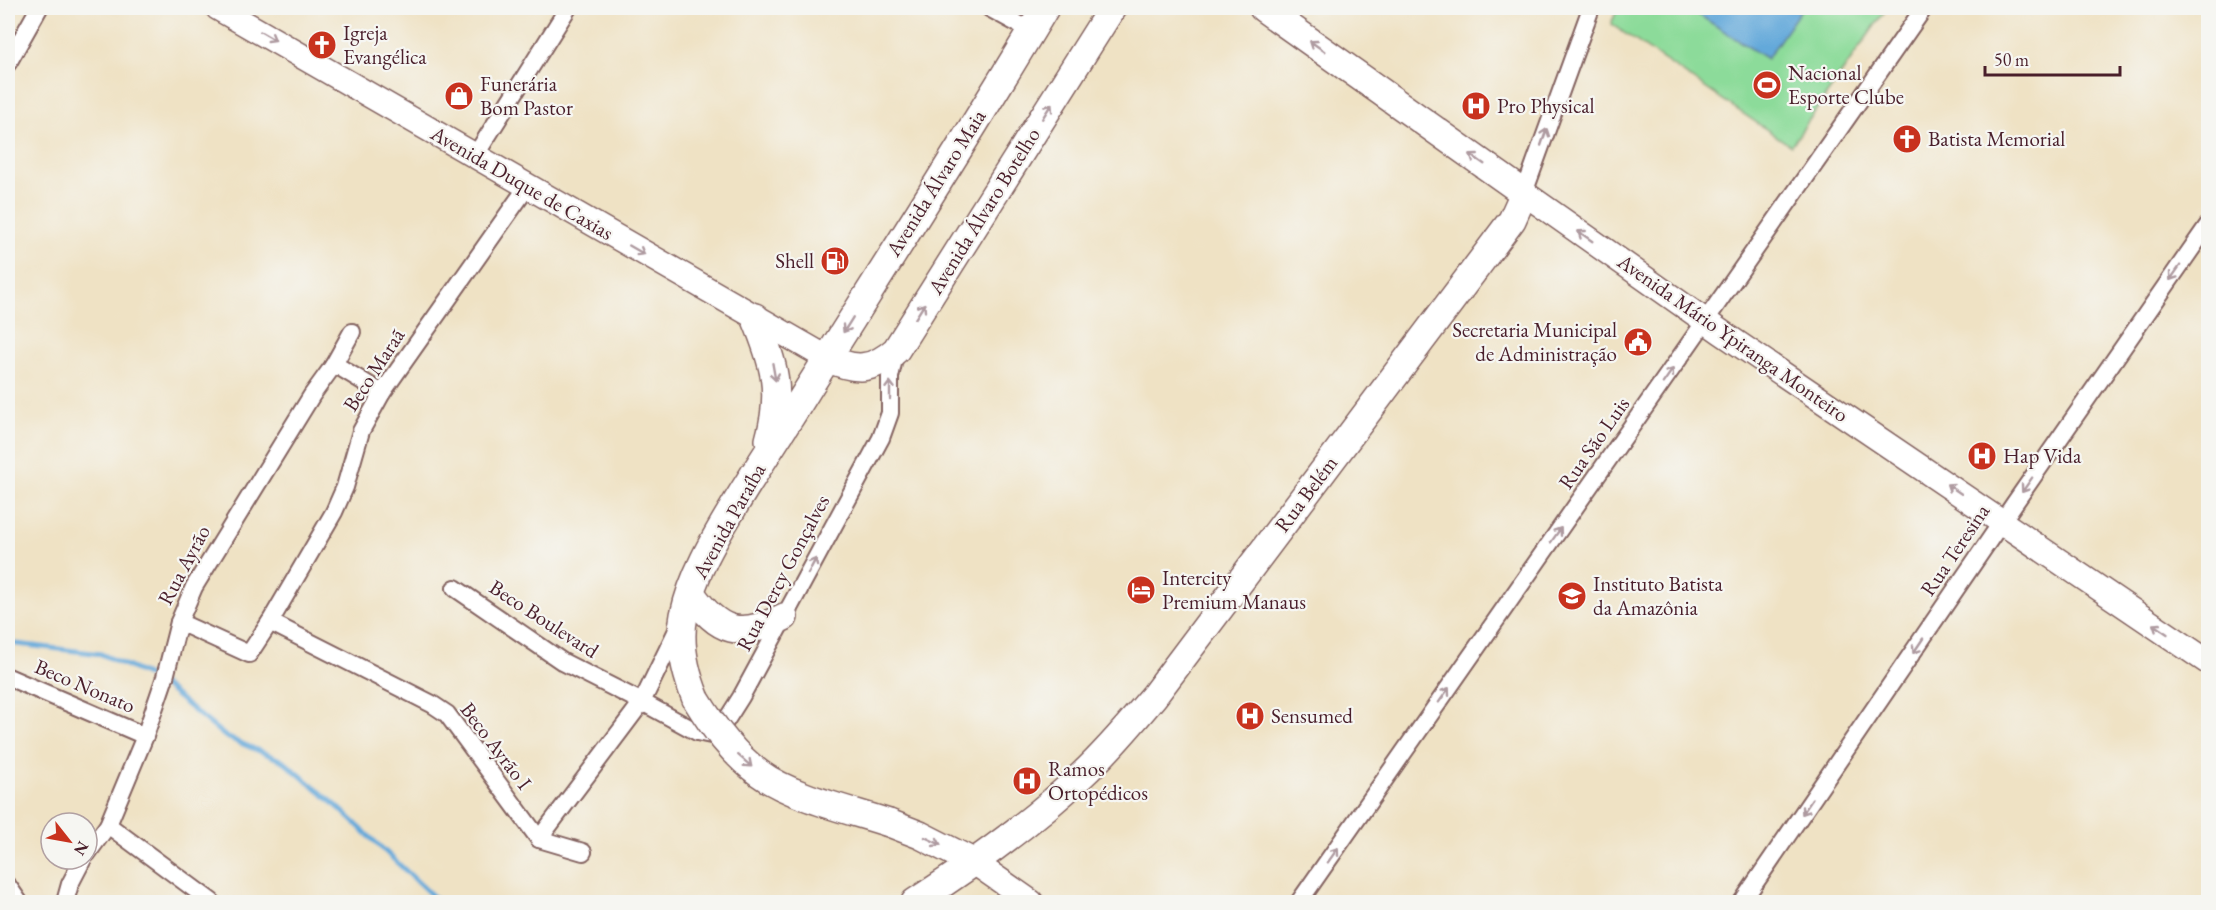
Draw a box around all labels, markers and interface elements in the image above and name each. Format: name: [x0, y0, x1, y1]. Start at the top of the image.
place label: Igreja Evangélica: [343, 19, 427, 70]
church icon: Igreja Evangélica: [306, 29, 338, 61]
one-way arrow: [260, 31, 277, 43]
scale bar: [1985, 39, 2120, 77]
one-way arrow: [1310, 40, 1326, 52]
text: 50 m: [1994, 48, 2029, 71]
place label: Nacional Esporte Clube: [1788, 59, 1904, 110]
sports icon: Nacional Esporte Clube: [1751, 69, 1783, 101]
place label: Funerária Bom Pastor: [480, 70, 573, 121]
shop icon: Funerária Bom Pastor: [443, 80, 475, 112]
hospital icon: Pro Physical: [1460, 90, 1492, 122]
place label: Pro Physical: [1497, 92, 1595, 119]
one-way arrow: [1041, 103, 1053, 119]
street label: Avenida Álvaro Maia: [879, 104, 992, 262]
street label: Avenida Duque de Caxias: [425, 119, 619, 246]
street label: Avenida Álvaro Botelho: [921, 122, 1046, 300]
church icon: Batista Memorial: [1891, 123, 1923, 155]
place label: Batista Memorial: [1928, 125, 2065, 152]
one-way arrow: [1539, 129, 1550, 147]
one-way arrow: [1469, 153, 1485, 165]
one-way arrow: [1578, 230, 1594, 242]
one-way arrow: [628, 244, 645, 256]
fuel station icon: Shell: [819, 245, 851, 277]
place label: Shell: [775, 247, 814, 274]
street label: Avenida Mário Ypiranga Monteiro: [1612, 247, 1854, 428]
one-way arrow: [2169, 264, 2181, 281]
one-way arrow: [915, 303, 927, 320]
one-way arrow: [841, 316, 853, 333]
place label: Secretaria Municipal de Administração: [1452, 316, 1617, 367]
street label: Beco Maraã: [337, 323, 411, 416]
public building icon: Secretaria Municipal de Administração: [1622, 326, 1654, 358]
one-way arrow: [769, 362, 780, 381]
one-way arrow: [1662, 368, 1674, 384]
one-way arrow: [884, 380, 896, 400]
street label: Rua São Luis: [1552, 391, 1635, 494]
hospital icon: Hap Vida: [1966, 440, 1998, 472]
place label: Hap Vida: [2003, 442, 2082, 469]
street label: Rua Belém: [1268, 450, 1343, 537]
street label: Avenida Paraíba: [685, 458, 772, 584]
one-way arrow: [2021, 476, 2033, 492]
one-way arrow: [1946, 483, 1962, 495]
street label: Rua Dercy Gonçalves: [730, 490, 835, 656]
street label: Rua Teresina: [1914, 498, 1996, 601]
street label: Rua Ayrão: [151, 520, 216, 609]
one-way arrow: [1550, 528, 1562, 544]
one-way arrow: [806, 558, 818, 575]
place label: Intercity Premium Manaus: [1162, 564, 1306, 615]
place label: Instituto Batista da Amazônia: [1593, 570, 1723, 621]
street label: Beco Boulevard: [485, 573, 604, 664]
hotel icon: Intercity Premium Manaus: [1125, 574, 1157, 606]
school or university icon: Instituto Batista da Amazônia: [1556, 580, 1588, 612]
one-way arrow: [2152, 623, 2169, 635]
one-way arrow: [1911, 637, 1924, 654]
street label: Beco Nonato: [31, 652, 139, 719]
one-way arrow: [1438, 687, 1450, 703]
street label: Beco Ayrão I: [455, 697, 538, 795]
hospital icon: Sensumed: [1234, 700, 1266, 732]
place label: Sensumed: [1271, 702, 1353, 729]
one-way arrow: [737, 754, 752, 768]
place label: Ramos Ortopédicos: [1048, 755, 1148, 806]
hospital icon: Ramos Ortopédicos: [1011, 765, 1043, 797]
one-way arrow: [1801, 798, 1814, 815]
north arrow: [39, 811, 99, 871]
one-way arrow: [923, 835, 941, 847]
text: N: [69, 838, 94, 859]
one-way arrow: [1327, 847, 1339, 863]

